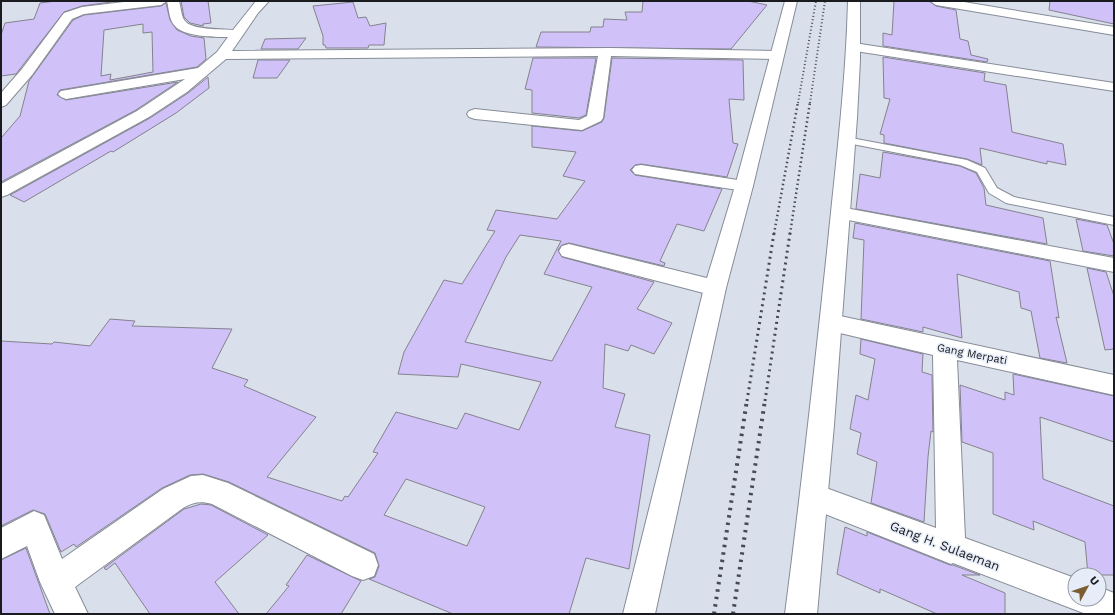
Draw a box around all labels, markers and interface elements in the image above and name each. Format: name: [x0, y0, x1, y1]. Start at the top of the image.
street label: Gang Merpati: [936, 341, 1008, 367]
street label: Gang H. Sulaeman: [888, 518, 1002, 574]
north arrow: [1067, 567, 1107, 607]
text: U: [1087, 574, 1102, 588]

